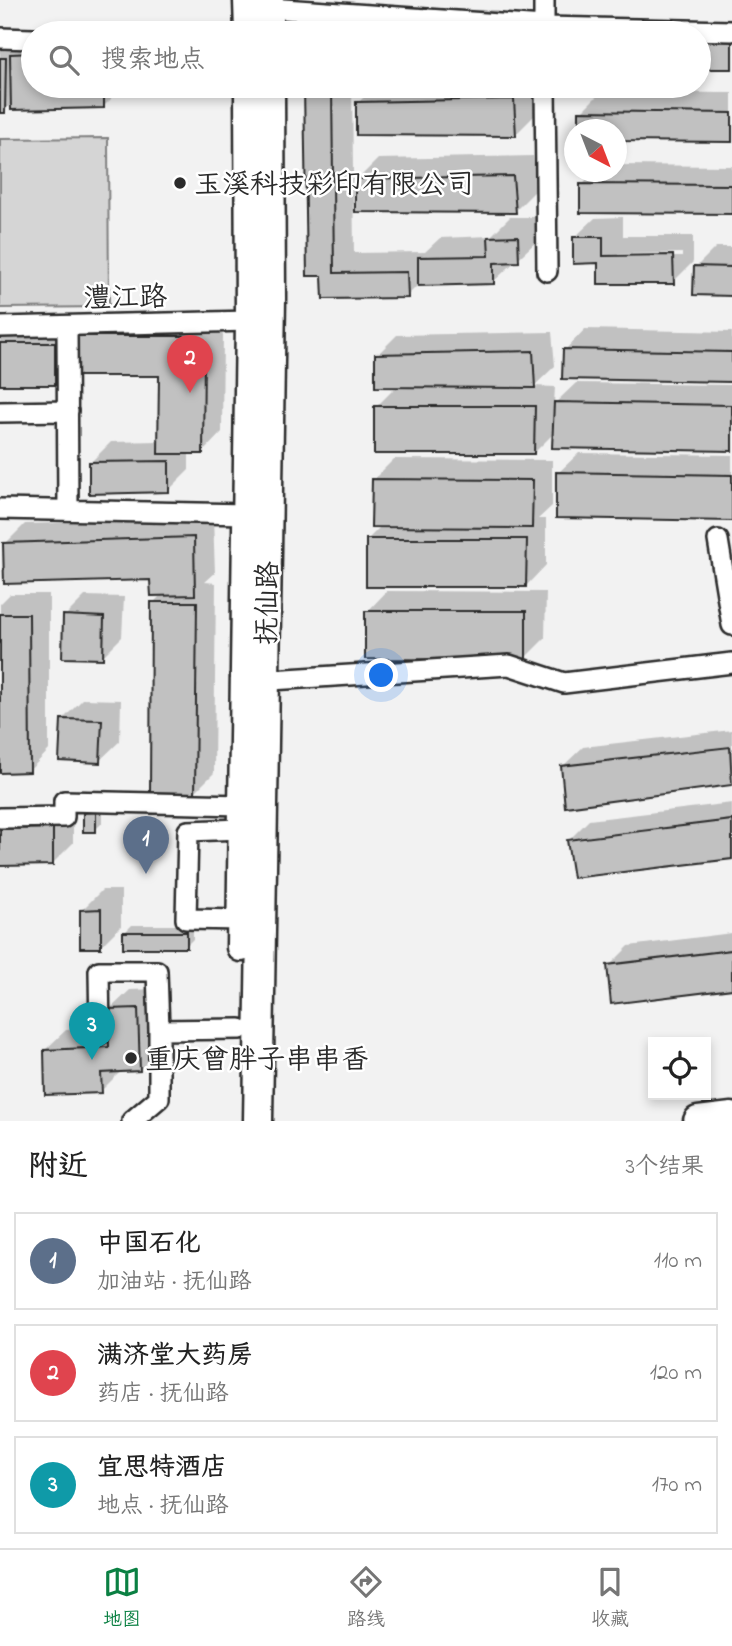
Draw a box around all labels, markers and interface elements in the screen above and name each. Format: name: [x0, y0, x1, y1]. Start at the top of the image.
search box: [21, 21, 711, 98]
icon: search: [45, 41, 83, 79]
text: 搜索地点: [101, 42, 205, 80]
north arrow: [564, 119, 627, 182]
place label: 玉溪科技彩印有限公司: [194, 166, 474, 207]
marker: 玉溪科技彩印有限公司: [172, 175, 188, 191]
street label: 澧江路: [83, 278, 167, 321]
pin: 2: [167, 335, 213, 393]
street label: 抚仙路: [248, 561, 291, 645]
your location: [364, 658, 398, 692]
pin: 1: [123, 816, 169, 874]
pin: 3: [69, 1002, 115, 1060]
map controls: [648, 1037, 711, 1100]
button: locate: [648, 1037, 711, 1100]
place label: 重庆曾胖子串串香: [145, 1041, 369, 1082]
marker: 重庆曾胖子串串香: [123, 1050, 139, 1066]
text: 附近: [28, 1146, 88, 1190]
text: 3个结果: [626, 1151, 704, 1184]
text: 中国石化: [97, 1226, 201, 1264]
text: 1: [49, 1245, 57, 1278]
text: 110 m: [654, 1245, 702, 1278]
text: 加油站 · 抚仙路: [97, 1266, 251, 1299]
text: 满济堂大药房: [97, 1338, 253, 1376]
text: 2: [47, 1357, 59, 1390]
text: 120 m: [650, 1357, 702, 1390]
text: 药店 · 抚仙路: [97, 1378, 228, 1411]
text: 宜思特酒店: [97, 1450, 227, 1488]
text: 3: [48, 1469, 58, 1502]
text: 170 m: [652, 1469, 702, 1502]
text: 地点 · 抚仙路: [97, 1490, 228, 1523]
tab: 地图: [103, 1563, 141, 1634]
tab: 路线: [347, 1563, 385, 1634]
tab: 收藏: [591, 1563, 629, 1634]

